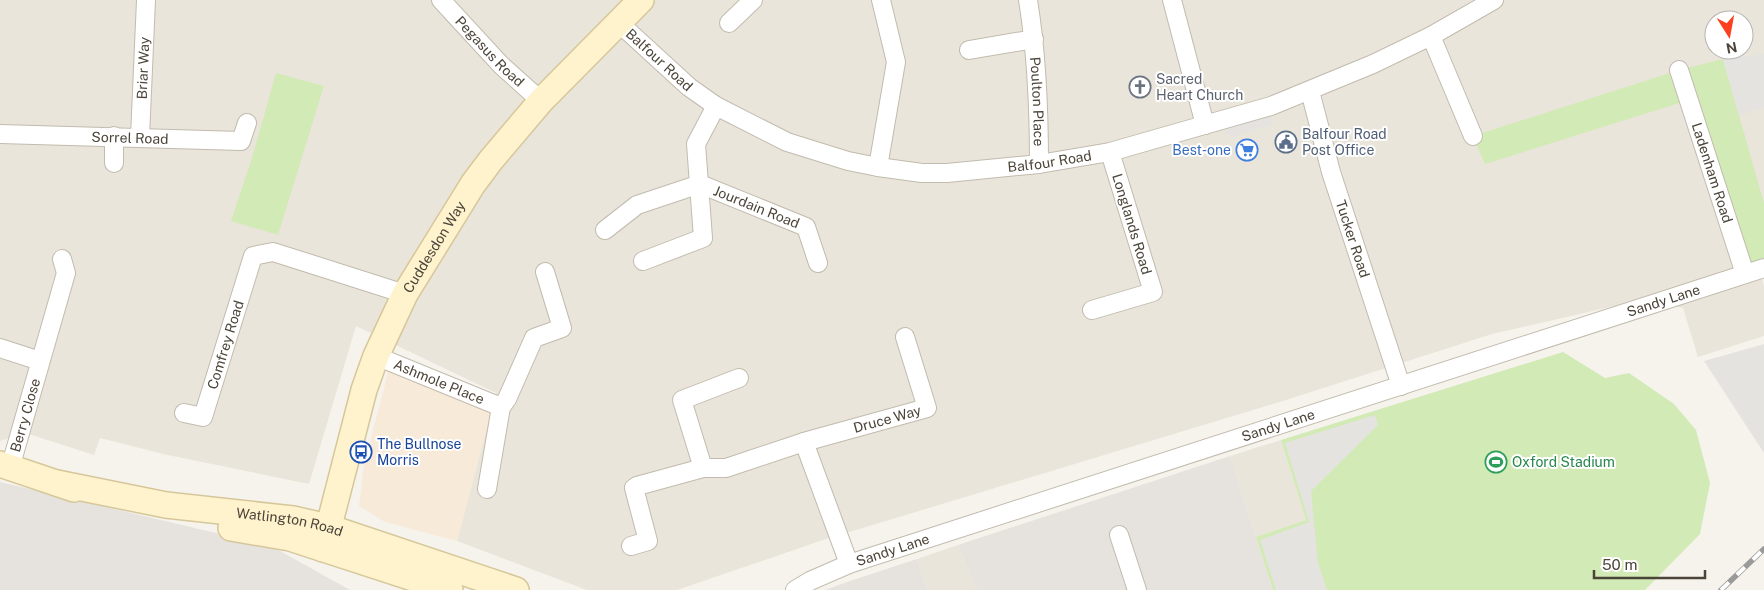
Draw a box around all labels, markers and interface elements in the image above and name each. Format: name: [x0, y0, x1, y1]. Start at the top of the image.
north arrow: [1704, 10, 1754, 60]
street label: Pegasus Road: [452, 13, 527, 90]
street label: Balfour Road: [623, 25, 696, 94]
street label: Briar Way: [134, 36, 152, 100]
text: N: [1725, 39, 1738, 57]
street label: Poulton Place: [1027, 56, 1047, 146]
place label: Sacred Heart Church: [1156, 71, 1243, 103]
church icon: Sacred Heart Church: [1128, 75, 1152, 99]
street label: Ladenham Road: [1689, 121, 1736, 225]
place label: Balfour Road Post Office: [1302, 126, 1387, 158]
street label: Sorrel Road: [91, 129, 169, 147]
public building icon: Balfour Road Post Office: [1274, 130, 1298, 154]
supermarket icon: Best-one: [1235, 138, 1259, 162]
place label: Best-one: [1172, 142, 1231, 158]
street label: Balfour Road: [1007, 147, 1093, 175]
street label: Longlands Road: [1109, 172, 1155, 276]
street label: Jourdain Road: [711, 182, 802, 232]
street label: Cuddesdon Way: [400, 198, 469, 296]
street label: Tucker Road: [1333, 198, 1373, 280]
street label: Sandy Lane: [1625, 281, 1702, 320]
street label: Comfrey Road: [204, 298, 247, 391]
street label: Ashmole Place: [391, 356, 487, 407]
street label: Berry Close: [7, 376, 43, 454]
street label: Druce Way: [851, 402, 923, 436]
street label: Sandy Lane: [1239, 406, 1317, 445]
place label: The Bullnose Morris: [377, 436, 461, 468]
bus stop icon: The Bullnose Morris: [349, 440, 373, 464]
sports icon: Oxford Stadium: [1484, 450, 1508, 474]
place label: Oxford Stadium: [1512, 454, 1615, 470]
street label: Watlington Road: [235, 505, 345, 539]
street label: Sandy Lane: [854, 531, 931, 569]
scale bar: [1594, 548, 1705, 580]
text: 50 m: [1602, 556, 1637, 573]

